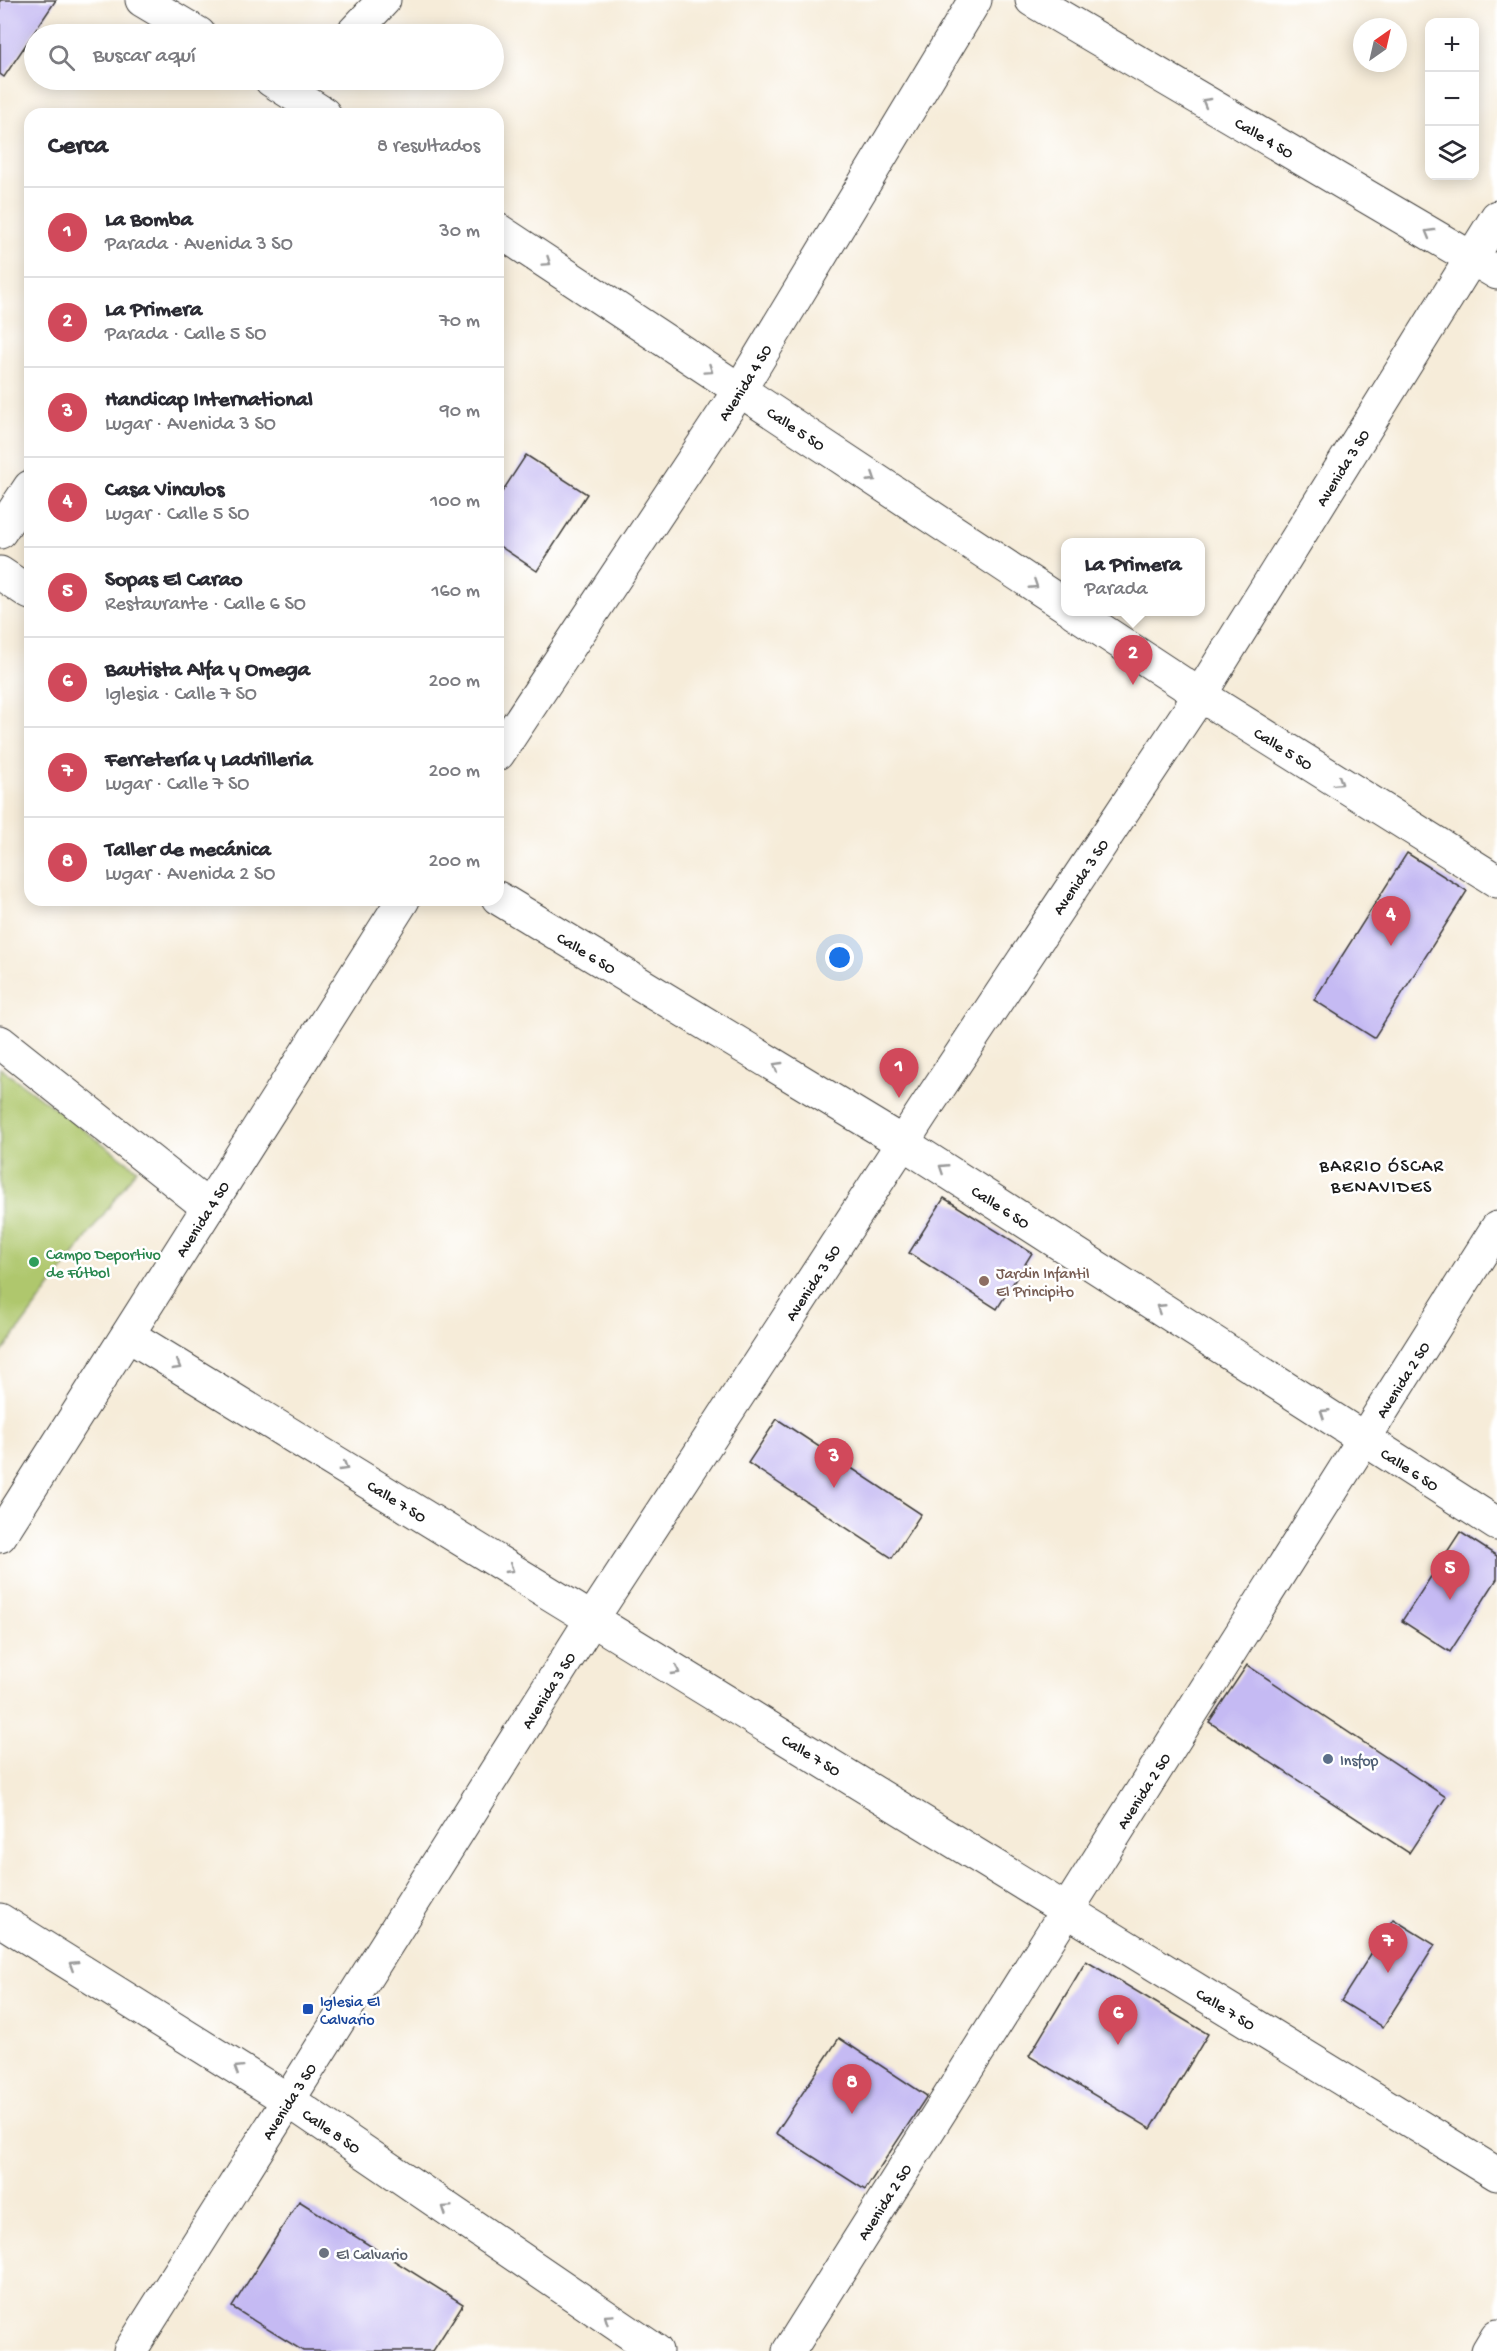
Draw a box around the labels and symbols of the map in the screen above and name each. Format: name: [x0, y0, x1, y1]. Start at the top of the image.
north arrow: [1353, 18, 1407, 72]
one-way arrow: [1202, 98, 1212, 110]
street label: Calle 4 SO: [1230, 115, 1296, 165]
one-way arrow: [1424, 229, 1435, 240]
one-way arrow: [540, 255, 551, 266]
street label: Avenida 4 SO: [716, 342, 778, 426]
one-way arrow: [703, 363, 713, 375]
street label: Calle 5 SO: [762, 404, 828, 457]
street label: Avenida 3 SO: [1314, 427, 1376, 511]
one-way arrow: [865, 471, 876, 482]
one-way arrow: [1028, 578, 1039, 589]
pin: 2: [1114, 636, 1152, 685]
street label: Calle 5 SO: [1249, 725, 1315, 776]
one-way arrow: [1332, 774, 1343, 785]
street label: Avenida 3 SO: [1050, 836, 1115, 920]
pin: 4: [1372, 896, 1410, 946]
street label: Calle 6 SO: [552, 930, 618, 980]
your location: [825, 943, 854, 972]
pin: 1: [880, 1048, 918, 1098]
one-way arrow: [773, 1062, 783, 1074]
district label: BARRIO ÓSCAR BENAVIDES: [1318, 1157, 1445, 1199]
one-way arrow: [939, 1164, 949, 1176]
street label: Avenida 4 SO: [173, 1178, 236, 1262]
street label: Calle 6 SO: [967, 1183, 1032, 1235]
street label: Avenida 3 SO: [783, 1242, 847, 1326]
place label: Campo Deportivo de Fútbol: [46, 1247, 161, 1284]
marker: Campo Deportivo de Fútbol: [27, 1255, 41, 1269]
place label: Jardin Infantil El Principito: [996, 1266, 1090, 1303]
marker: Jardin Infantil El Principito: [977, 1274, 991, 1288]
one-way arrow: [1156, 1303, 1166, 1315]
street label: Avenida 2 SO: [1374, 1339, 1436, 1423]
one-way arrow: [171, 1358, 181, 1370]
one-way arrow: [1320, 1409, 1330, 1421]
pin: 3: [814, 1438, 854, 1488]
street label: Calle 6 SO: [1376, 1446, 1441, 1497]
one-way arrow: [338, 1460, 348, 1472]
street label: Calle 7 SO: [363, 1478, 429, 1529]
pin: 5: [1430, 1550, 1470, 1600]
one-way arrow: [504, 1562, 514, 1574]
street label: Avenida 3 SO: [519, 1649, 582, 1733]
one-way arrow: [670, 1664, 680, 1676]
street label: Calle 7 SO: [777, 1732, 843, 1783]
street label: Avenida 2 SO: [1114, 1750, 1177, 1834]
marker: Insfop: [1321, 1752, 1335, 1766]
place label: Insfop: [1340, 1753, 1379, 1772]
pin: 7: [1368, 1924, 1408, 1973]
one-way arrow: [68, 1962, 79, 1973]
street label: Calle 7 SO: [1191, 1986, 1258, 2037]
place label: Iglesia El Calvario: [320, 1994, 380, 2031]
pin: 6: [1098, 1996, 1138, 2045]
marker: Iglesia El Calvario: [301, 2002, 315, 2016]
street label: Avenida 3 SO: [260, 2060, 322, 2144]
one-way arrow: [234, 2064, 244, 2076]
pin: 8: [832, 2064, 872, 2114]
street label: Calle 8 SO: [297, 2106, 363, 2160]
street label: Avenida 2 SO: [855, 2161, 918, 2245]
one-way arrow: [442, 2205, 453, 2216]
marker: El Calvario: [317, 2246, 331, 2260]
place label: El Calvario: [336, 2247, 408, 2266]
one-way arrow: [604, 2314, 615, 2325]

